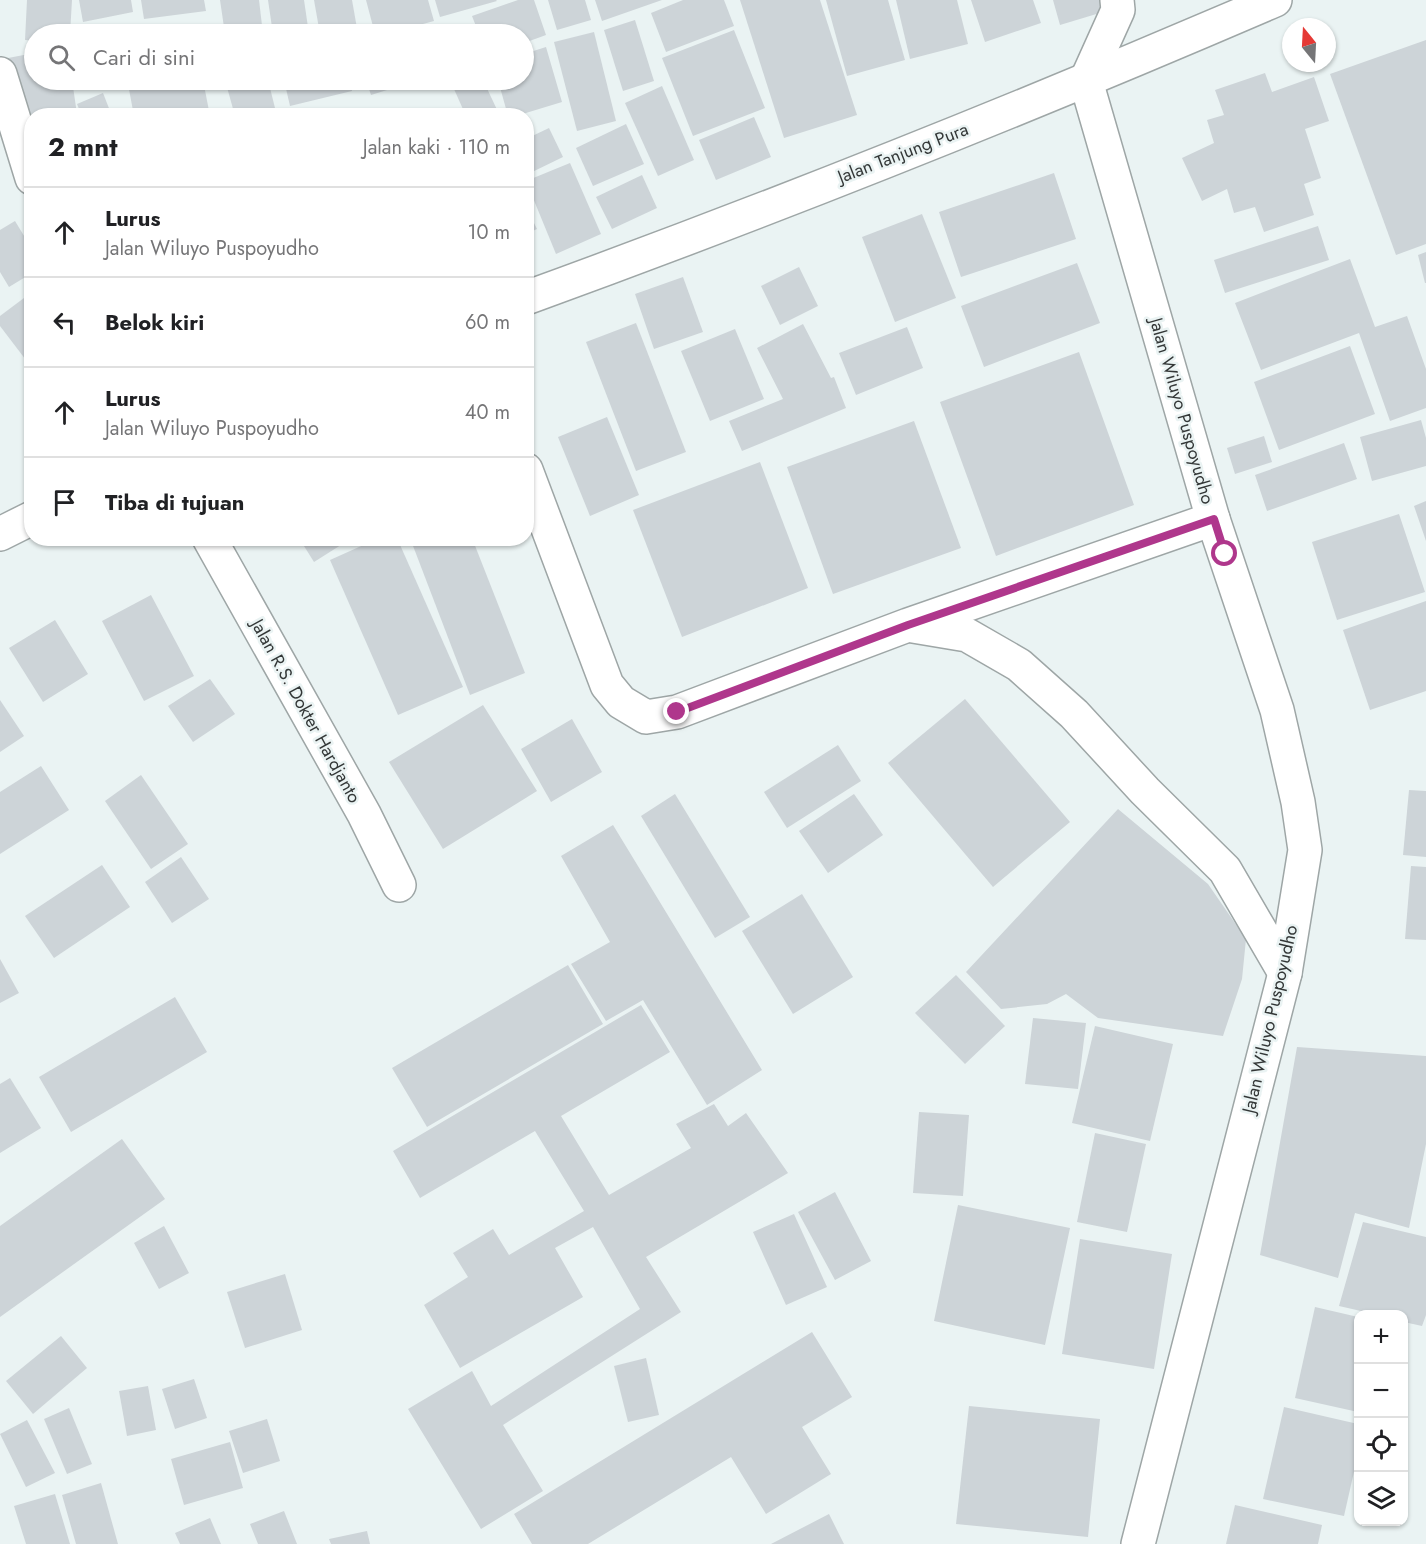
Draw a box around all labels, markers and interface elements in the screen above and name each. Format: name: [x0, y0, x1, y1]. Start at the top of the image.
north arrow: [1282, 18, 1336, 72]
search box: [24, 24, 534, 90]
icon: search: [45, 41, 78, 74]
text: Cari di sini: [93, 41, 195, 73]
street label: Jalan Tanjung Pura: [832, 116, 972, 191]
text: 2 mnt: [48, 128, 117, 166]
text: Jalan kaki · 110 m: [363, 133, 510, 162]
text: Lurus: [105, 202, 161, 234]
icon: ahead: [48, 216, 81, 249]
text: 10 m: [467, 218, 510, 247]
text: Jalan Wiluyo Puspoyudho: [105, 234, 319, 263]
icon: left: [48, 306, 81, 339]
text: Belok kiri: [105, 306, 204, 338]
text: 60 m: [465, 308, 510, 337]
street label: Jalan Wiluyo Puspoyudho: [1142, 313, 1221, 507]
text: Lurus: [105, 382, 161, 414]
icon: ahead: [48, 396, 81, 429]
text: 40 m: [465, 398, 510, 427]
text: Jalan Wiluyo Puspoyudho: [105, 414, 319, 443]
icon: arrive: [48, 486, 81, 519]
text: Tiba di tujuan: [105, 486, 244, 518]
route start: [1211, 540, 1237, 566]
street label: Jalan R.S. Dokter Hardjanto: [244, 613, 368, 808]
route end: [663, 698, 689, 724]
street label: Jalan Wiluyo Puspoyudho: [1235, 922, 1304, 1118]
map controls: [1354, 1310, 1408, 1526]
button: +: [1354, 1310, 1408, 1364]
button: −: [1354, 1364, 1408, 1418]
button: locate: [1354, 1418, 1408, 1472]
button: layers: [1354, 1472, 1408, 1526]

